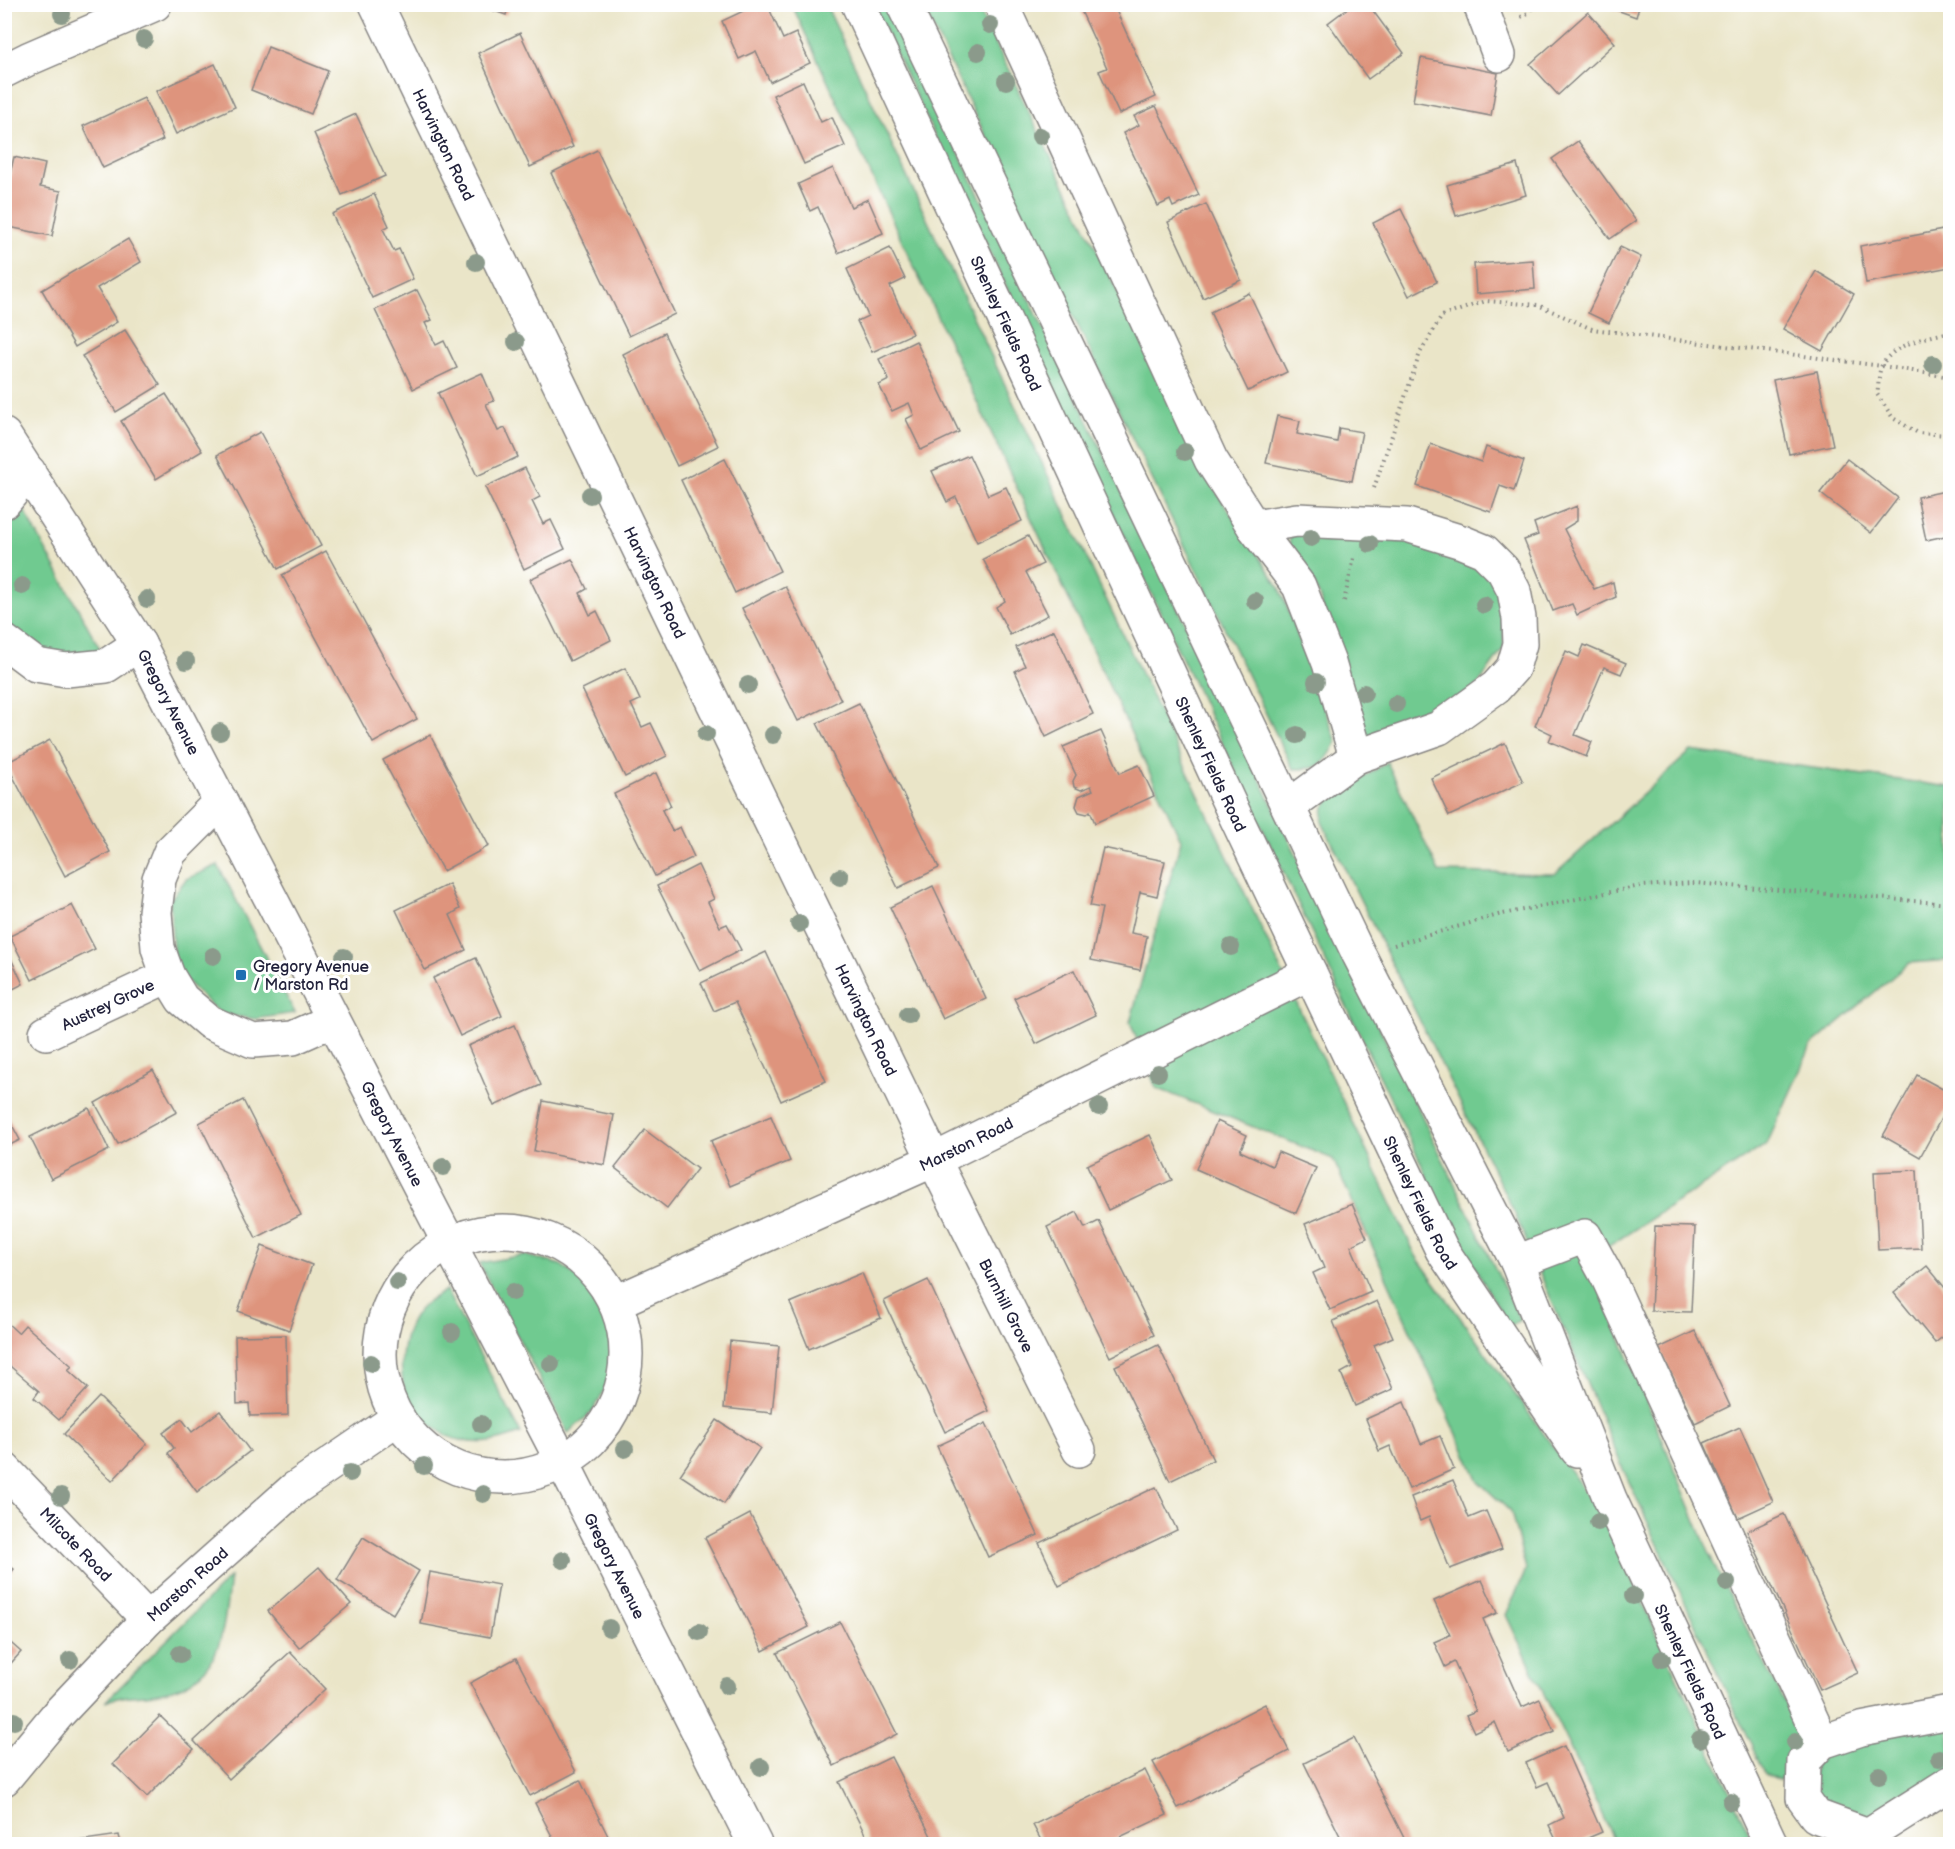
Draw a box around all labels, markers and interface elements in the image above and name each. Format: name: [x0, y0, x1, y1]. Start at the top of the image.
street label: Harvington Road: [407, 86, 478, 204]
street label: Shenley Fields Road: [965, 253, 1044, 394]
street label: Harvington Road: [619, 524, 689, 642]
street label: Gregory Avenue: [132, 647, 203, 759]
street label: Shenley Fields Road: [1170, 694, 1249, 835]
place label: Gregory Avenue / Marston Rd: [253, 958, 370, 995]
street label: Harvington Road: [830, 961, 900, 1079]
marker: Gregory Avenue / Marston Rd: [234, 968, 248, 982]
street label: Austrey Grove: [59, 976, 158, 1035]
street label: Gregory Avenue: [356, 1078, 426, 1191]
street label: Marston Road: [917, 1114, 1017, 1176]
street label: Shenley Fields Road: [1378, 1133, 1461, 1274]
street label: Burnhill Grove: [974, 1256, 1037, 1356]
street label: Milcote Road: [35, 1504, 115, 1586]
street label: Gregory Avenue: [579, 1510, 648, 1623]
street label: Marston Road: [144, 1544, 233, 1626]
street label: Shenley Fields Road: [1650, 1602, 1729, 1743]

